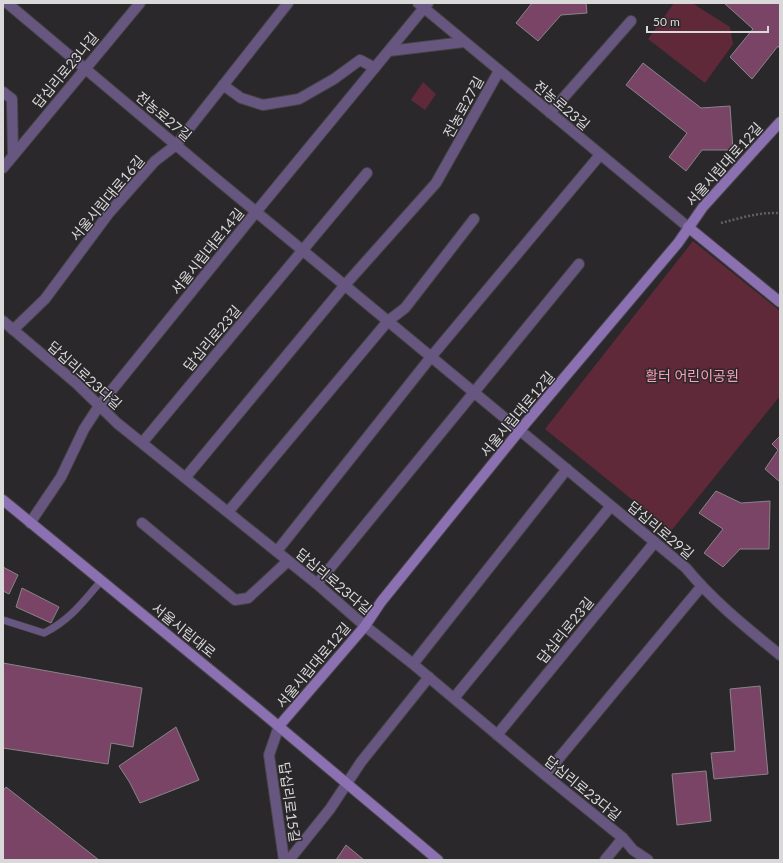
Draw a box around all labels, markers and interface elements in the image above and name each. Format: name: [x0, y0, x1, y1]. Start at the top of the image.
scale bar: [647, 8, 768, 34]
text: 50 m: [653, 14, 680, 29]
street label: 답십리로23나길: [28, 29, 102, 111]
street label: 전농로27길: [439, 73, 487, 141]
street label: 전농로23길: [531, 77, 593, 133]
street label: 전농로27길: [133, 88, 195, 144]
street label: 서울시립대로12길: [682, 119, 766, 209]
street label: 서울시립대로16길: [66, 152, 148, 244]
street label: 서울시립대로14길: [167, 204, 247, 298]
street label: 답십리로23길: [180, 302, 244, 374]
street label: 답십리로23다길: [45, 337, 125, 413]
park label: 활터 어린이공원: [645, 367, 739, 384]
street label: 서울시립대로12길: [476, 368, 558, 460]
street label: 답십리로29길: [625, 498, 697, 562]
street label: 답십리로23다길: [293, 544, 375, 618]
street label: 답십리로23길: [533, 593, 597, 667]
street label: 서울시립대로: [149, 599, 219, 661]
street label: 서울시립대로12길: [272, 619, 354, 711]
street label: 답십리로23다길: [541, 752, 625, 824]
street label: 답십리로15길: [276, 761, 304, 843]

